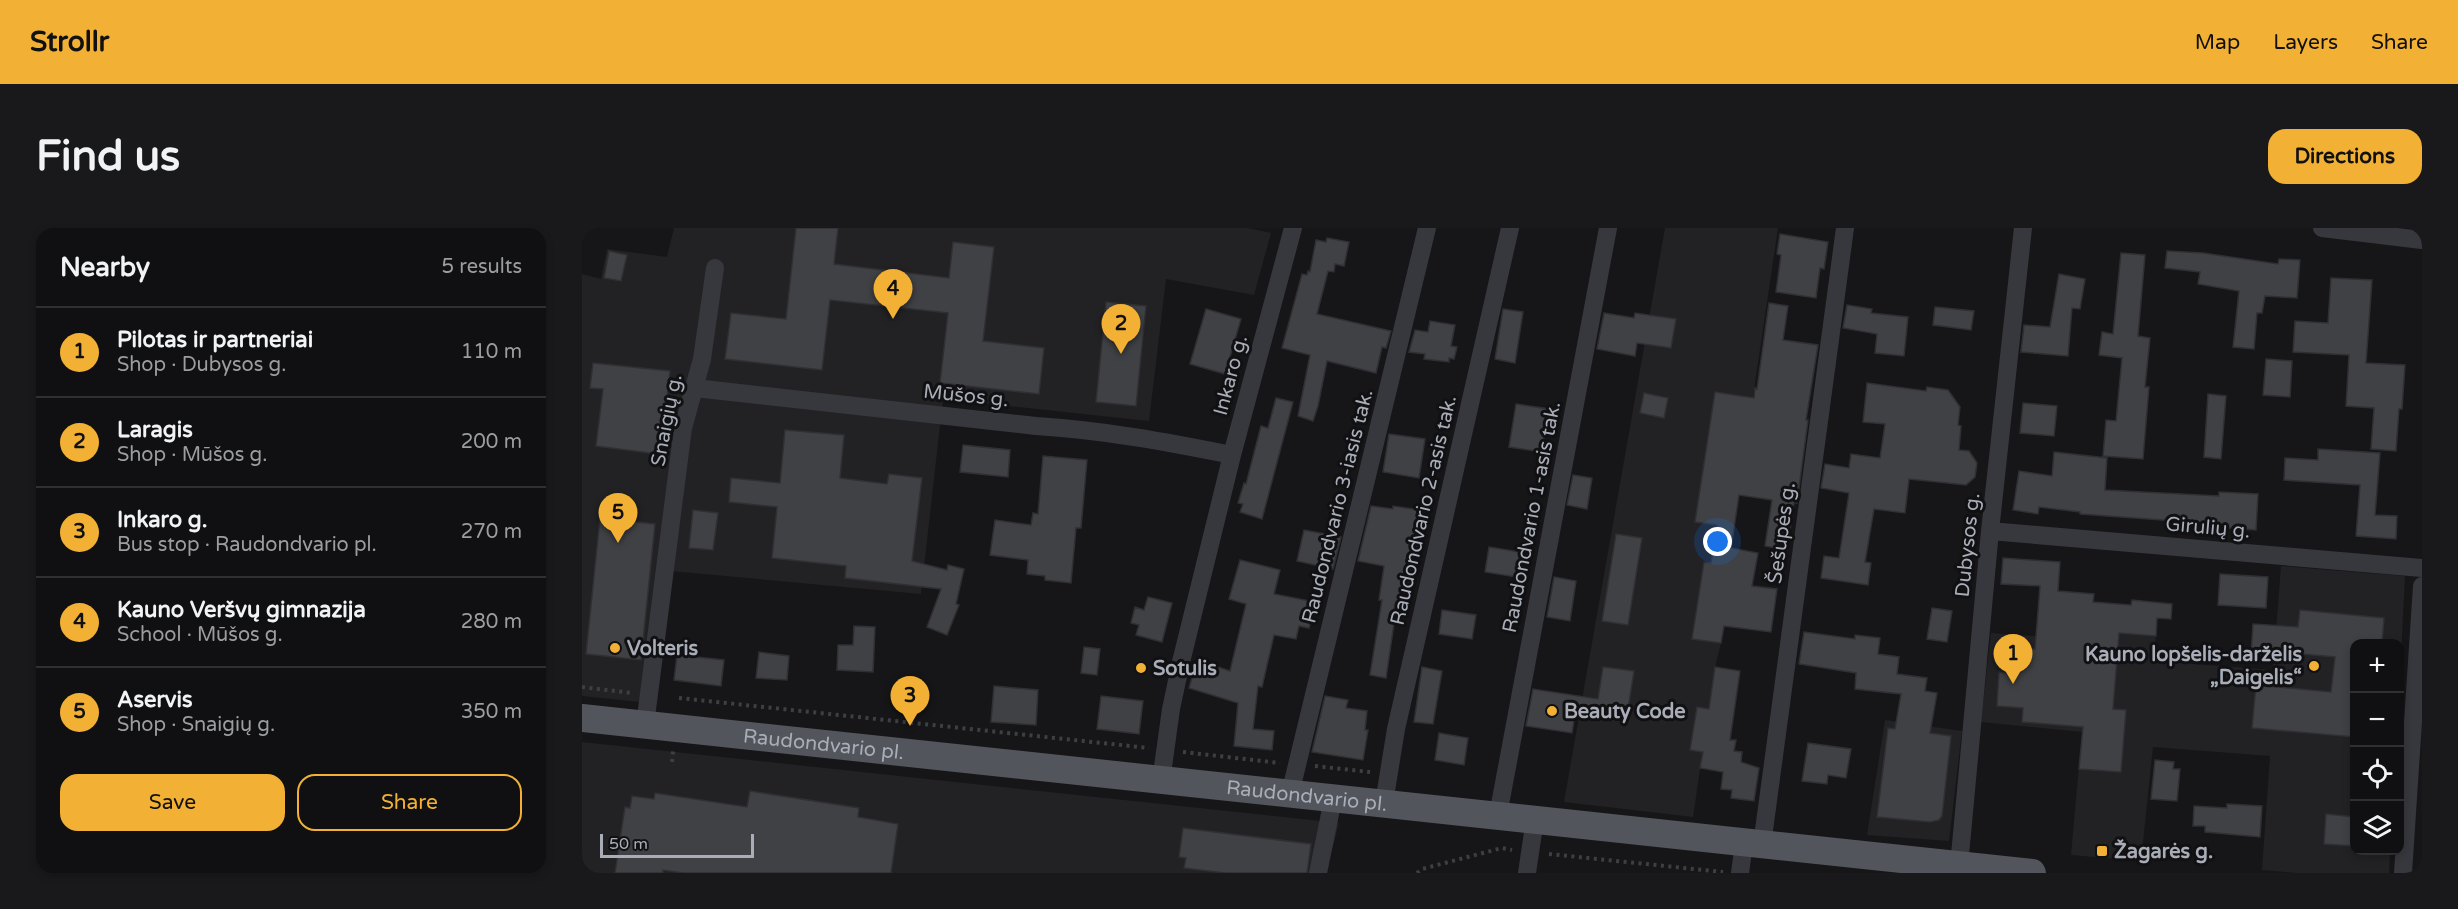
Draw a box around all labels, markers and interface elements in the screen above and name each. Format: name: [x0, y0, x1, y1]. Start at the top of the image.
text: Strollr: [30, 25, 109, 59]
text: Map: [2195, 30, 2240, 55]
text: Layers: [2273, 30, 2338, 55]
text: Share: [2371, 30, 2428, 55]
button: Directions: [2268, 129, 2422, 184]
text: Find us: [36, 131, 180, 182]
text: Nearby: [60, 252, 150, 283]
text: 5 results: [442, 255, 522, 279]
pin: 4: [874, 270, 912, 319]
pin: 2: [1102, 304, 1140, 354]
text: Pilotas ir partneriai: [117, 327, 313, 353]
street label: Inkaro g.: [1209, 332, 1253, 418]
text: 1: [73, 340, 86, 364]
text: 110 m: [461, 340, 522, 364]
text: Shop · Dubysos g.: [117, 353, 286, 377]
street label: Snaigių g.: [646, 372, 688, 468]
street label: Mūšos g.: [922, 380, 1010, 412]
street label: Raudondvario 3-iasis tak.: [1297, 387, 1379, 626]
street label: Raudondvario 2-asis tak.: [1386, 393, 1462, 628]
street label: Raudondvario 1-asis tak.: [1498, 399, 1566, 635]
text: Laragis: [117, 417, 193, 443]
text: 2: [73, 430, 86, 454]
text: 200 m: [461, 430, 522, 454]
text: Shop · Mūšos g.: [117, 443, 267, 467]
street label: Šešupės g.: [1762, 481, 1801, 585]
street label: Dubysos g.: [1951, 492, 1985, 598]
pin: 5: [598, 494, 638, 543]
text: Inkaro g.: [117, 507, 207, 533]
street label: Girulių g.: [2164, 512, 2251, 544]
text: 3: [73, 520, 86, 544]
text: 270 m: [461, 520, 522, 544]
your location: [1703, 527, 1732, 556]
text: Bus stop · Raudondvario pl.: [117, 533, 377, 557]
text: Kauno Veršvų gimnazija: [117, 597, 366, 623]
text: 4: [73, 610, 86, 634]
text: 280 m: [461, 610, 522, 634]
text: School · Mūšos g.: [117, 623, 283, 647]
pin: 1: [1994, 634, 2032, 684]
place label: Volteris: [627, 637, 698, 661]
map controls: [2350, 639, 2404, 855]
button: +: [2350, 639, 2404, 693]
marker: Volteris: [608, 641, 622, 655]
place label: Kauno lopšelis-darželis „Daigelis“: [2085, 643, 2302, 690]
place label: Sotulis: [1153, 657, 1217, 681]
marker: Kauno lopšelis-darželis „Daigelis“: [2307, 659, 2321, 673]
marker: Sotulis: [1134, 661, 1148, 675]
pin: 3: [890, 676, 930, 726]
text: Aservis: [117, 687, 193, 713]
button: −: [2350, 693, 2404, 747]
text: 5: [73, 700, 86, 724]
text: 350 m: [461, 700, 522, 724]
place label: Beauty Code: [1564, 700, 1686, 724]
marker: Beauty Code: [1545, 704, 1559, 718]
text: Shop · Snaigių g.: [117, 713, 275, 737]
street label: Raudondvario pl.: [742, 724, 905, 765]
button: locate: [2350, 747, 2404, 801]
button: Save: [60, 774, 285, 831]
button: Share: [297, 774, 522, 831]
street label: Raudondvario pl.: [1225, 776, 1388, 817]
button: layers: [2350, 801, 2404, 855]
scale bar: [600, 831, 754, 858]
text: 50 m: [609, 834, 648, 854]
place label: Žagarės g.: [2114, 839, 2213, 864]
marker: Žagarės g.: [2095, 844, 2109, 858]

